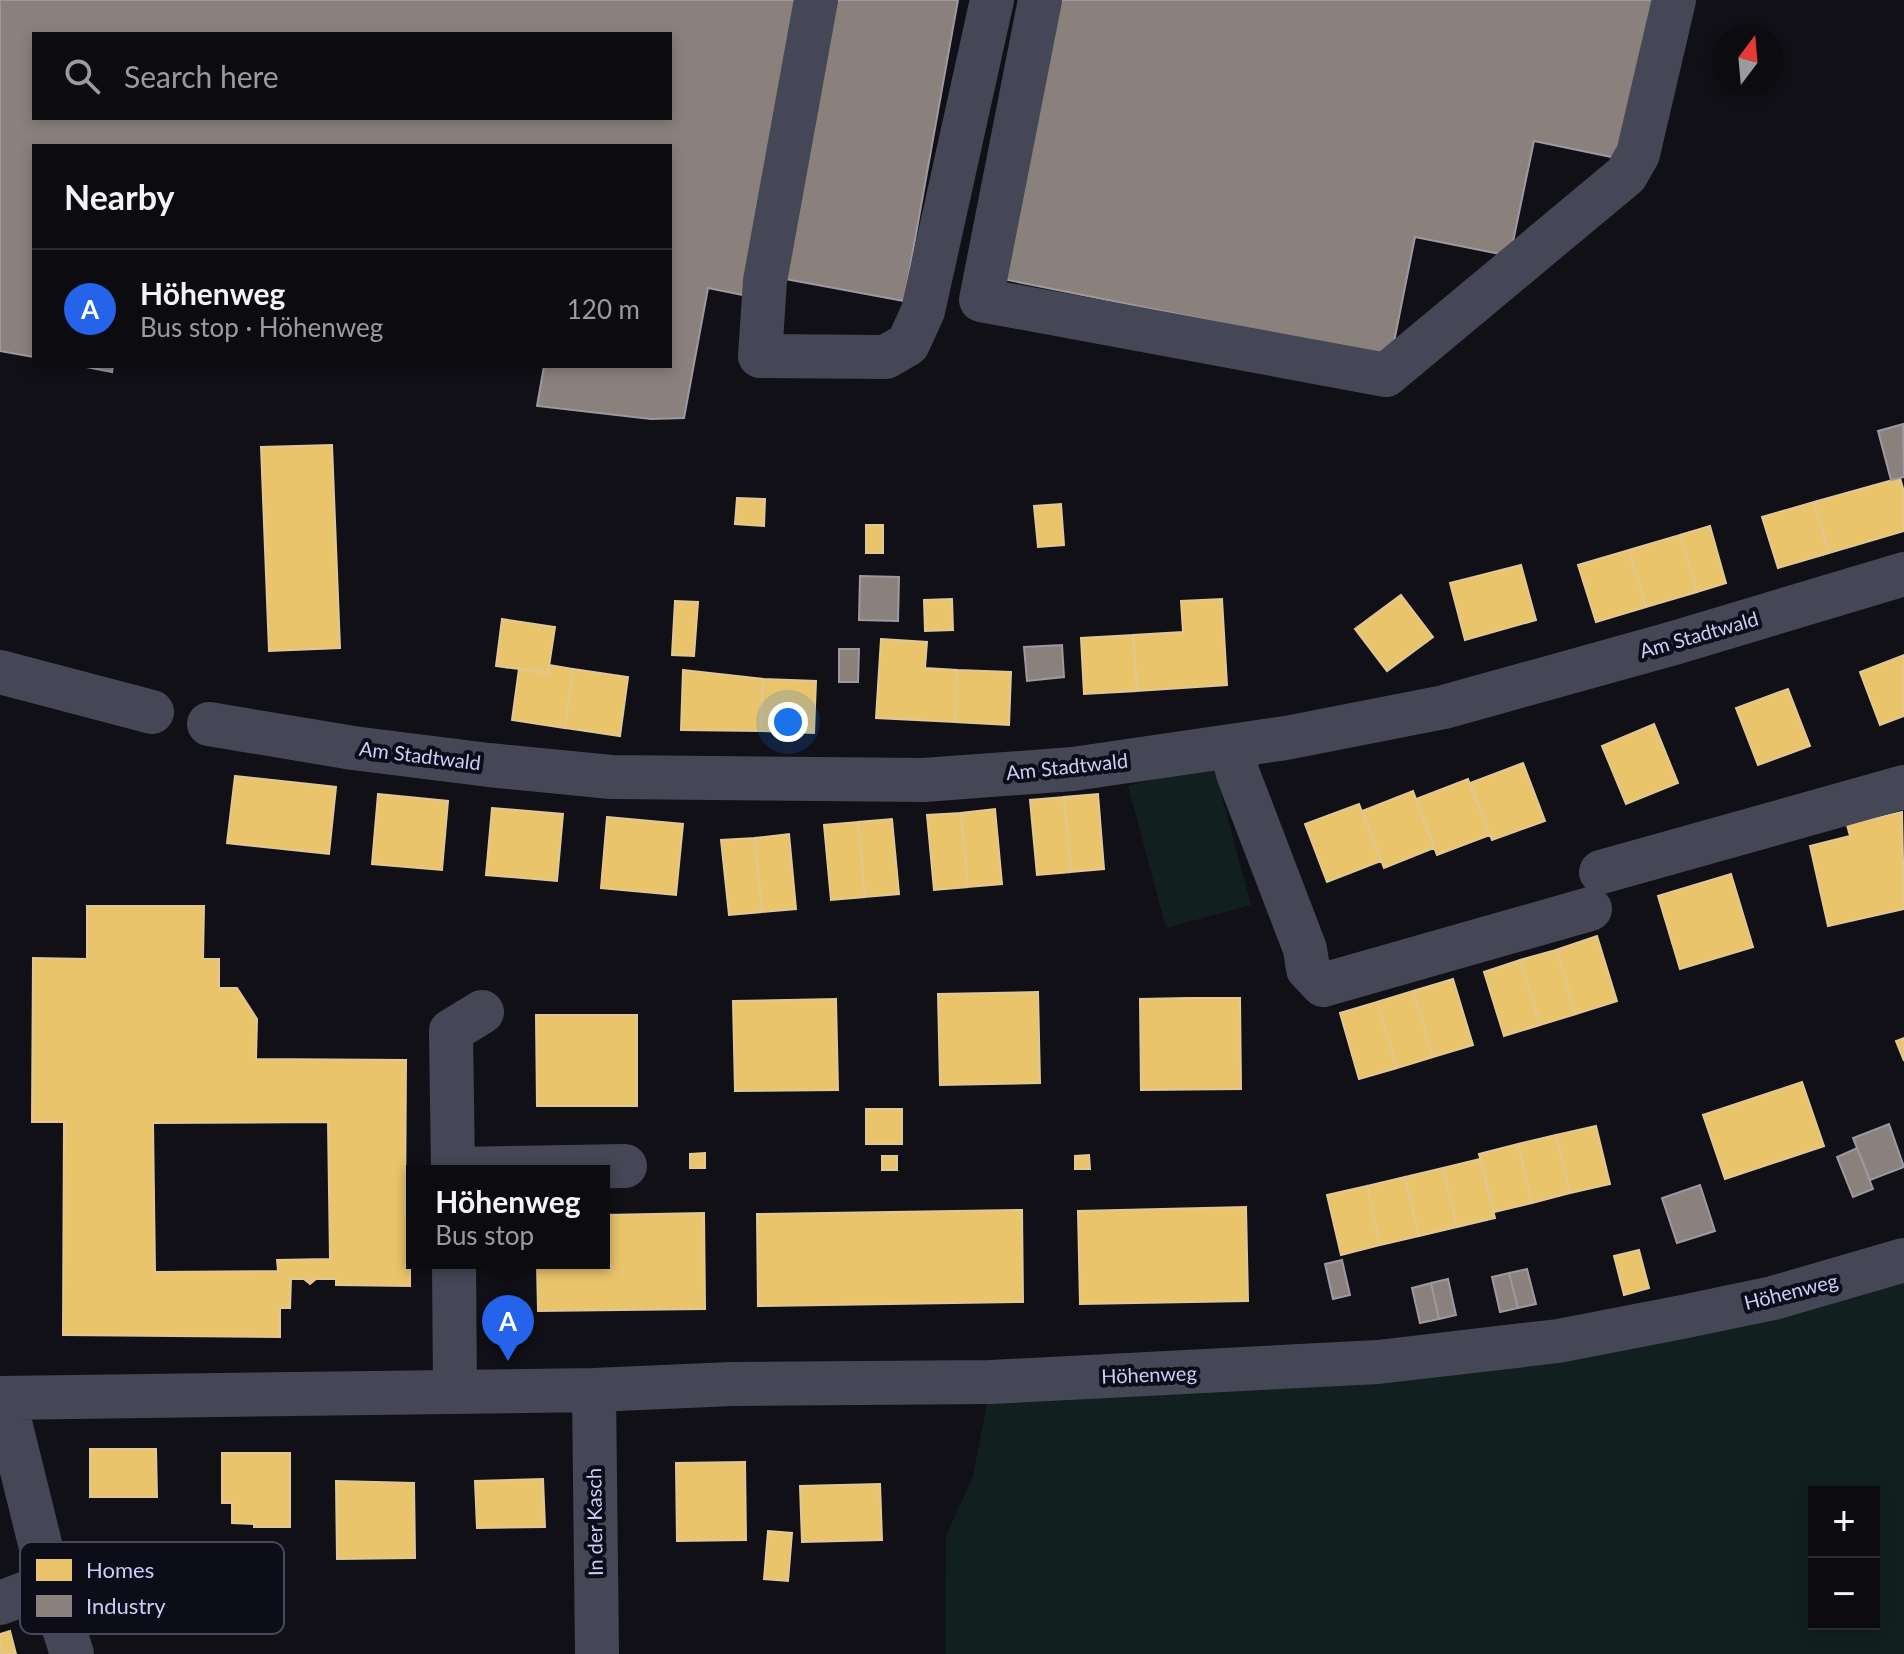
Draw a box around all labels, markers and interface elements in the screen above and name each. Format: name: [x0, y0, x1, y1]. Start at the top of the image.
north arrow: [1712, 24, 1784, 96]
search box: [32, 32, 672, 120]
icon: search: [60, 54, 104, 98]
text: Search here: [124, 58, 279, 94]
text: Nearby: [64, 176, 175, 217]
text: Höhenweg: [140, 275, 285, 311]
text: A: [81, 293, 99, 325]
text: 120 m: [567, 293, 640, 325]
text: Bus stop · Höhenweg: [140, 311, 383, 343]
street label: Am Stadtwald: [1637, 606, 1761, 662]
your location: [768, 702, 808, 742]
street label: Am Stadtwald: [358, 736, 482, 774]
street label: Am Stadtwald: [1005, 748, 1129, 784]
popup: [406, 1165, 610, 1269]
text: Höhenweg: [435, 1183, 581, 1219]
text: Bus stop: [435, 1219, 534, 1251]
street label: Höhenweg: [1741, 1268, 1840, 1314]
pin: A: [482, 1295, 534, 1361]
street label: Höhenweg: [1101, 1360, 1197, 1388]
street label: In der Kasch: [581, 1468, 607, 1576]
map controls: [1808, 1486, 1880, 1630]
button: +: [1808, 1486, 1880, 1558]
legend: [20, 1542, 284, 1634]
text: Homes: [86, 1556, 154, 1583]
button: −: [1808, 1558, 1880, 1630]
text: Industry: [86, 1592, 166, 1619]

